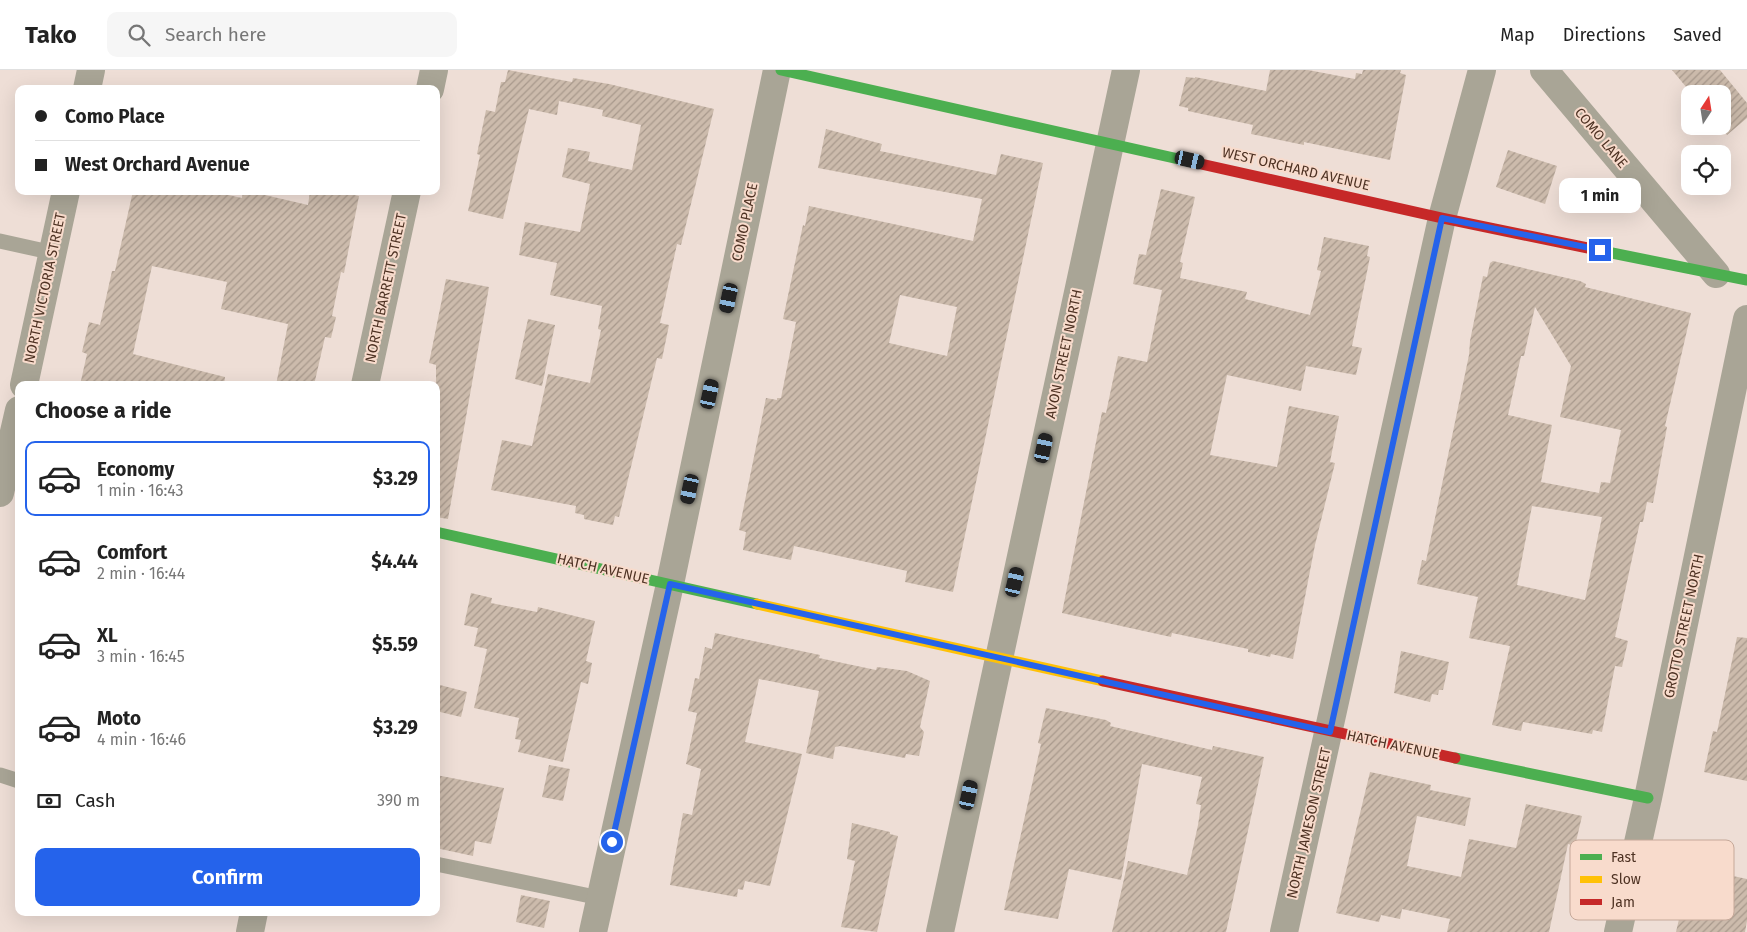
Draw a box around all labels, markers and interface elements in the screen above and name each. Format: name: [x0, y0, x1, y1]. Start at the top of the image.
search box: [107, 12, 457, 57]
text: Tako: [25, 21, 77, 49]
icon: search: [125, 21, 153, 49]
text: Search here: [165, 23, 266, 46]
text: Map: [1500, 24, 1535, 46]
text: Directions: [1563, 24, 1645, 46]
text: Saved: [1673, 24, 1722, 46]
north arrow: [1681, 85, 1731, 135]
map controls: [1681, 85, 1731, 195]
street label: COMO LANE: [1571, 104, 1631, 172]
text: Como Place: [65, 105, 165, 128]
street label: WEST ORCHARD AVENUE: [1220, 144, 1372, 194]
button: locate: [1681, 145, 1731, 195]
car: [1173, 149, 1206, 171]
text: West Orchard Avenue: [65, 153, 250, 176]
callout: 1 min: [1559, 178, 1641, 212]
street label: COMO PLACE: [728, 181, 762, 263]
text: 1 min: [1581, 186, 1619, 205]
street label: NORTH VICTORIA STREET: [21, 210, 69, 365]
street label: NORTH BARRETT STREET: [362, 211, 410, 364]
route end: [1589, 239, 1611, 261]
car: [718, 282, 739, 314]
street label: AVON STREET NORTH: [1042, 288, 1086, 420]
car: [699, 378, 720, 410]
text: Choose a ride: [35, 397, 171, 424]
car: [1033, 432, 1054, 464]
icon: car: [37, 456, 82, 501]
text: Economy: [97, 458, 174, 481]
text: $3.29: [373, 467, 418, 490]
car: [679, 473, 700, 505]
text: 1 min · 16:43: [97, 481, 184, 500]
icon: car: [37, 539, 82, 584]
text: Comfort: [97, 541, 167, 564]
text: $4.44: [371, 550, 418, 573]
street label: HATCH AVENUE: [555, 550, 651, 588]
street label: GROTTO STREET NORTH: [1660, 552, 1708, 700]
text: 2 min · 16:44: [97, 564, 185, 583]
car: [1004, 566, 1025, 598]
icon: car: [37, 622, 82, 667]
text: XL: [97, 624, 118, 647]
text: $5.59: [372, 633, 418, 656]
text: 3 min · 16:45: [97, 647, 185, 666]
icon: car: [37, 705, 82, 750]
text: Moto: [97, 707, 141, 730]
text: $3.29: [373, 716, 418, 739]
street label: HATCH AVENUE: [1345, 727, 1441, 763]
text: 4 min · 16:46: [97, 730, 186, 749]
street label: NORTH JAMESON STREET: [1283, 745, 1335, 900]
car: [958, 779, 979, 811]
icon: cash: [35, 787, 63, 815]
text: Cash: [75, 789, 116, 812]
text: 390 m: [377, 791, 420, 810]
route start: [601, 831, 623, 853]
legend: [1570, 840, 1734, 920]
button: Confirm: [35, 848, 420, 906]
text: Fast: [1611, 849, 1637, 866]
text: Slow: [1611, 871, 1641, 888]
text: Jam: [1611, 894, 1635, 911]

